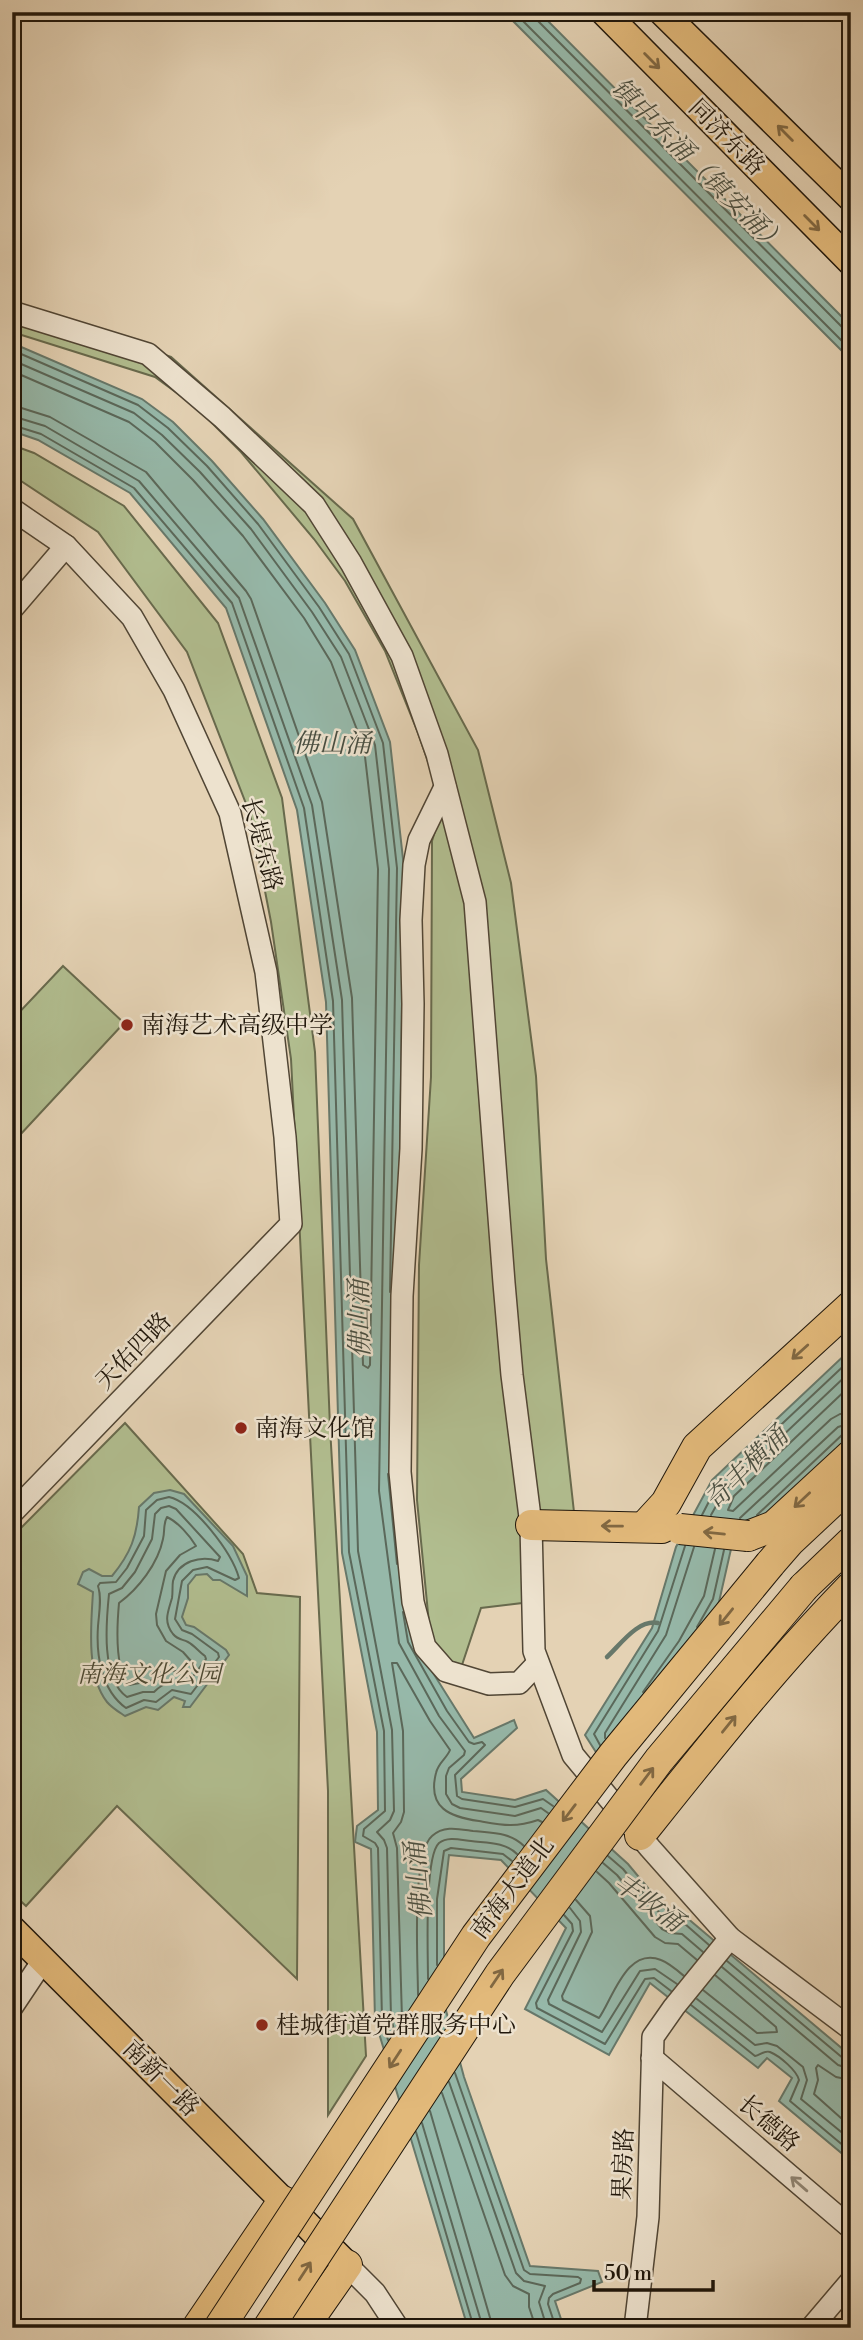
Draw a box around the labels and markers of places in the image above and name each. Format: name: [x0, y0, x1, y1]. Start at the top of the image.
place label: 南海艺术高级中学: [141, 1011, 333, 1041]
marker: 南海艺术高级中学: [119, 1017, 135, 1033]
place label: 南海文化馆: [255, 1414, 375, 1444]
marker: 南海文化馆: [233, 1420, 249, 1436]
place label: 桂城街道党群服务中心: [276, 2011, 516, 2041]
marker: 桂城街道党群服务中心: [254, 2017, 270, 2033]

